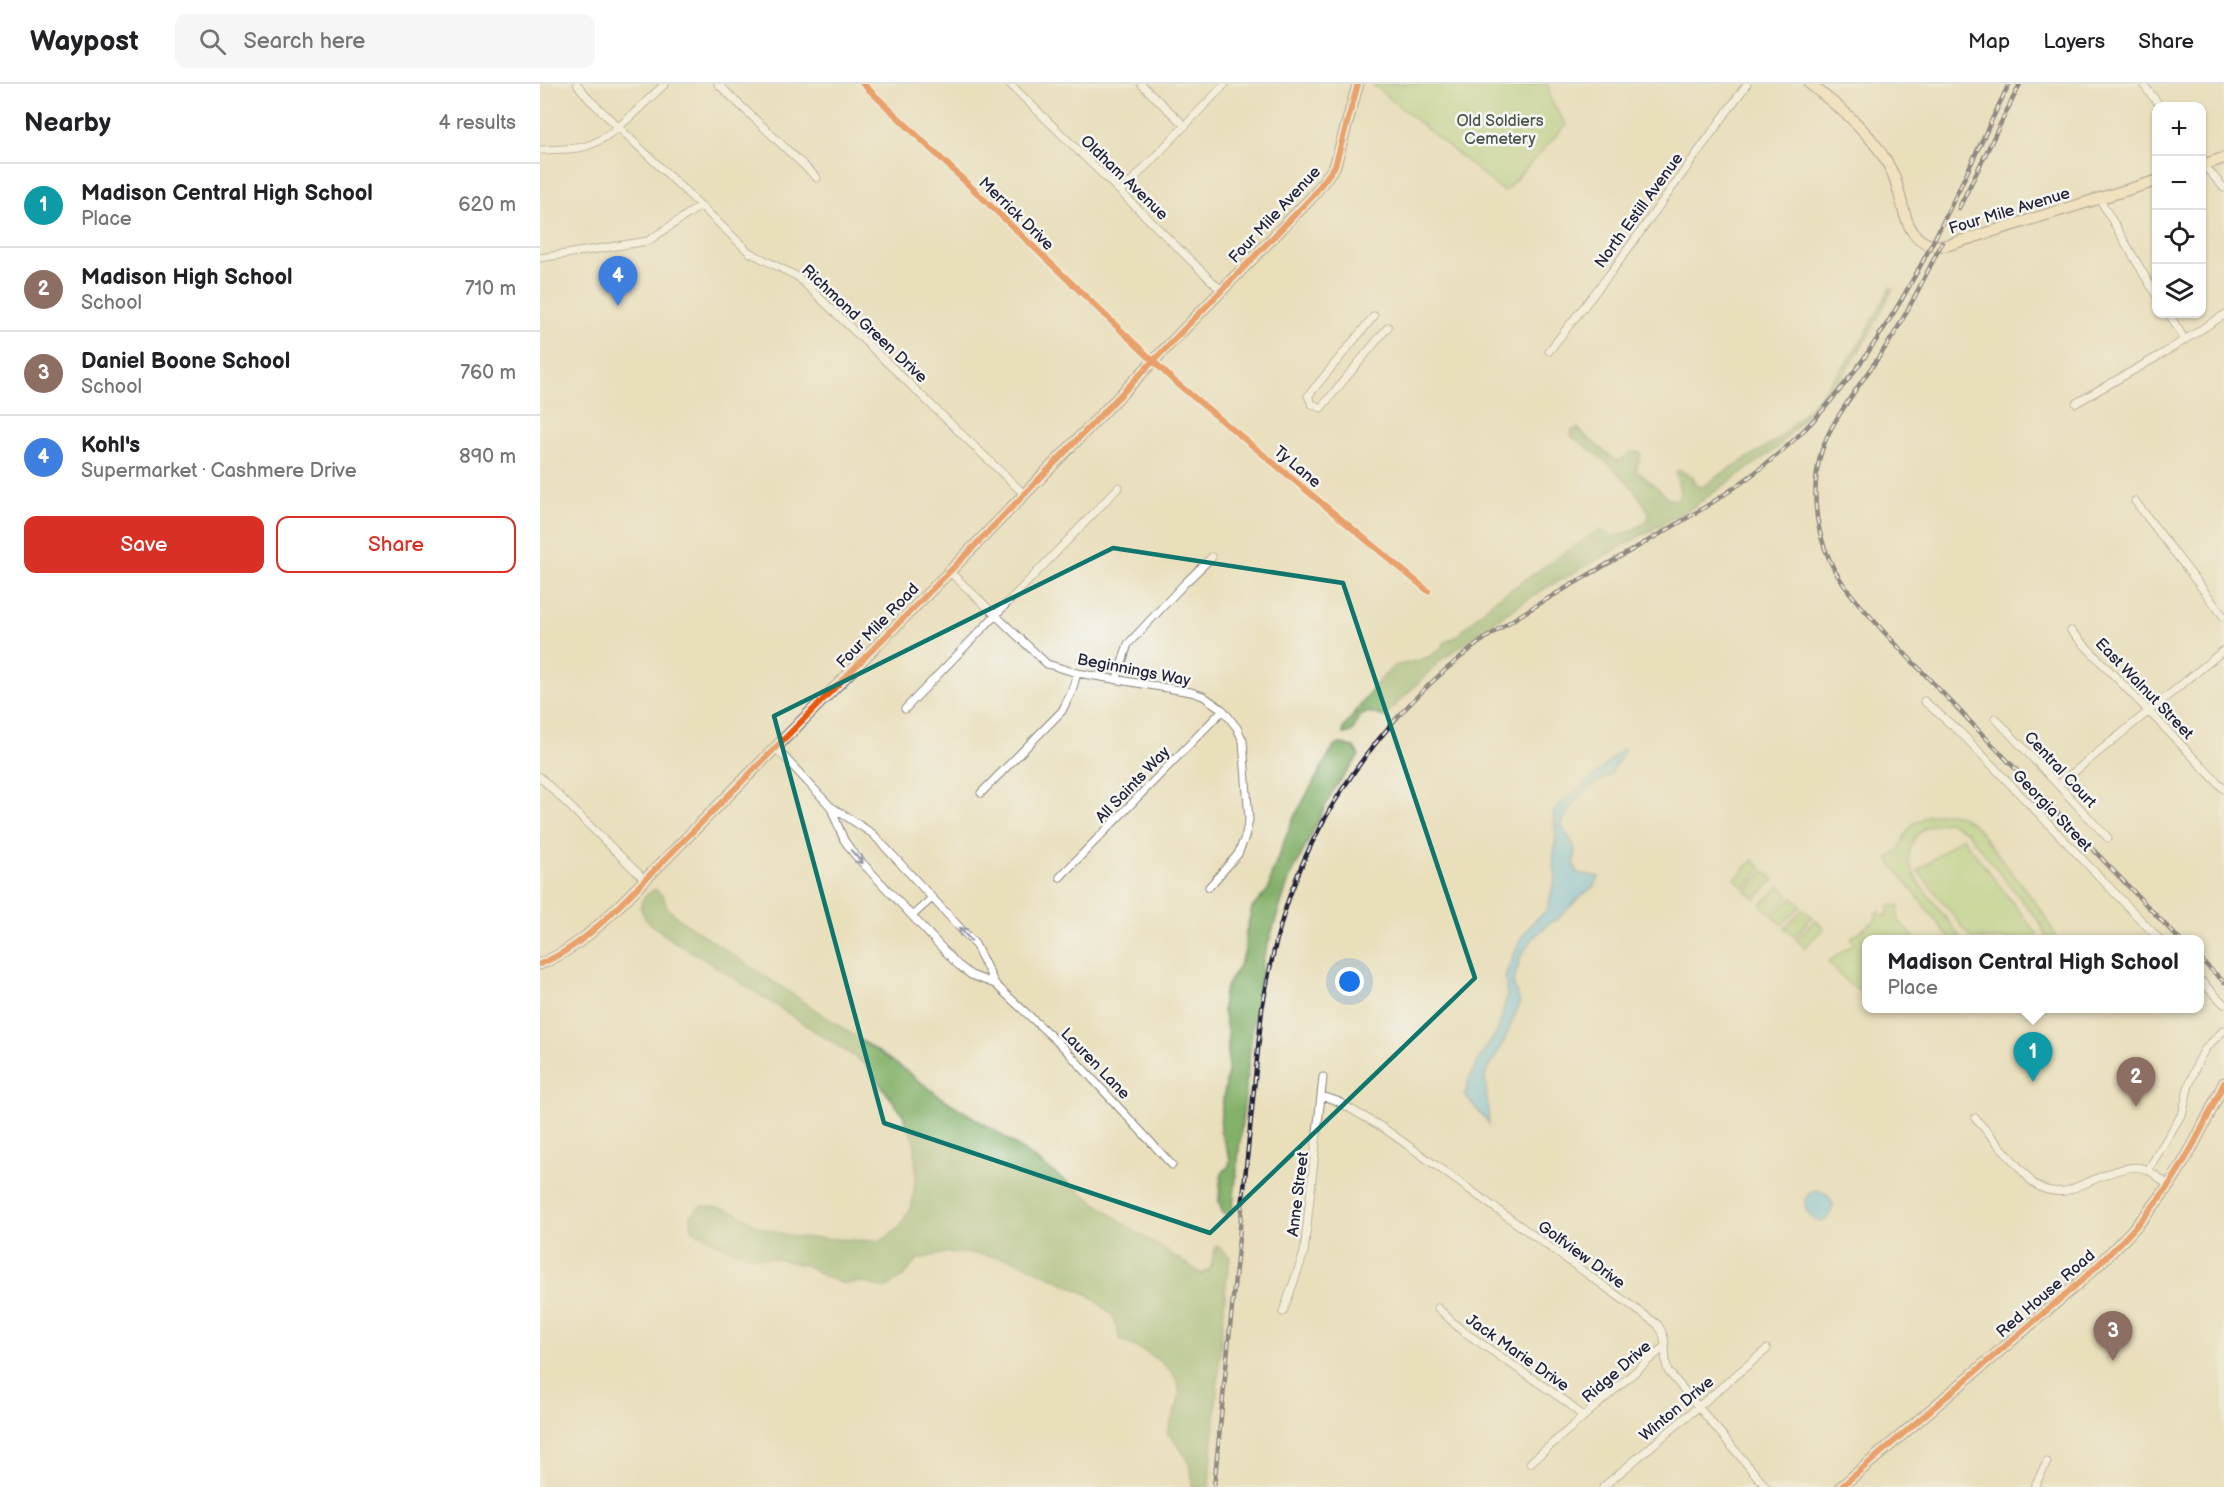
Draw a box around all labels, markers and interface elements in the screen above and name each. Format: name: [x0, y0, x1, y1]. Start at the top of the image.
search box: [175, 14, 595, 68]
text: Waypost: [30, 25, 139, 58]
icon: search: [196, 25, 229, 58]
text: Search here: [244, 28, 365, 55]
text: Map: [1968, 29, 2010, 54]
text: Layers: [2043, 29, 2105, 54]
text: Share: [2138, 29, 2194, 54]
map controls: [2152, 102, 2206, 318]
button: +: [2152, 102, 2206, 156]
text: Nearby: [24, 108, 111, 139]
text: 4 results: [438, 111, 516, 135]
park label: Old Soldiers Cemetery: [1456, 112, 1544, 149]
street label: Oldham Avenue: [1076, 132, 1172, 225]
street label: North Estill Avenue: [1591, 149, 1688, 272]
button: −: [2152, 156, 2206, 210]
street label: Four Mile Avenue: [1225, 162, 1325, 267]
street label: Merrick Drive: [975, 174, 1058, 255]
text: Madison Central High School: [81, 180, 373, 207]
street label: Four Mile Avenue: [1947, 184, 2073, 239]
text: 1: [39, 193, 48, 217]
text: 620 m: [458, 193, 516, 217]
text: Place: [81, 207, 132, 231]
button: locate: [2152, 210, 2206, 264]
pin: 4: [598, 256, 638, 306]
street label: Richmond Green Drive: [797, 261, 931, 388]
text: Madison High School: [81, 264, 293, 291]
button: layers: [2152, 264, 2206, 318]
text: 2: [38, 277, 49, 301]
text: 710 m: [465, 277, 516, 301]
text: School: [81, 291, 142, 315]
text: Daniel Boone School: [81, 348, 290, 375]
text: 3: [38, 361, 49, 385]
text: 760 m: [460, 361, 516, 385]
text: School: [81, 375, 142, 399]
text: Kohl's: [81, 432, 140, 459]
street label: Ty Lane: [1270, 442, 1325, 492]
text: 4: [38, 445, 49, 469]
text: 890 m: [459, 445, 516, 469]
text: Supermarket · Cashmere Drive: [81, 459, 357, 483]
button: Save: [24, 516, 264, 573]
button: Share: [276, 516, 516, 573]
street label: Four Mile Road: [833, 580, 923, 672]
street label: East Walnut Street: [2091, 635, 2197, 744]
street label: Beginnings Way: [1075, 650, 1193, 691]
street label: Central Court: [2020, 728, 2100, 812]
street label: All Saints Way: [1092, 742, 1175, 827]
street label: Georgia Street: [2008, 766, 2096, 856]
one-way arrow: [851, 849, 864, 865]
one-way arrow: [959, 927, 973, 942]
popup: [1862, 935, 2204, 1013]
text: Madison Central High School: [1887, 949, 2179, 976]
your location: [1335, 967, 1364, 996]
text: Place: [1887, 976, 1938, 1000]
street label: Lauren Lane: [1056, 1025, 1134, 1104]
pin: 1: [2014, 1032, 2052, 1082]
pin: 2: [2116, 1058, 2156, 1107]
street label: Anne Street: [1284, 1151, 1313, 1238]
street label: Golfview Drive: [1534, 1217, 1629, 1294]
street label: Red House Road: [1993, 1246, 2099, 1342]
street label: Jack Marie Drive: [1462, 1311, 1573, 1396]
pin: 3: [2094, 1312, 2132, 1361]
street label: Ridge Drive: [1579, 1337, 1656, 1407]
street label: Winton Drive: [1636, 1372, 1718, 1446]

